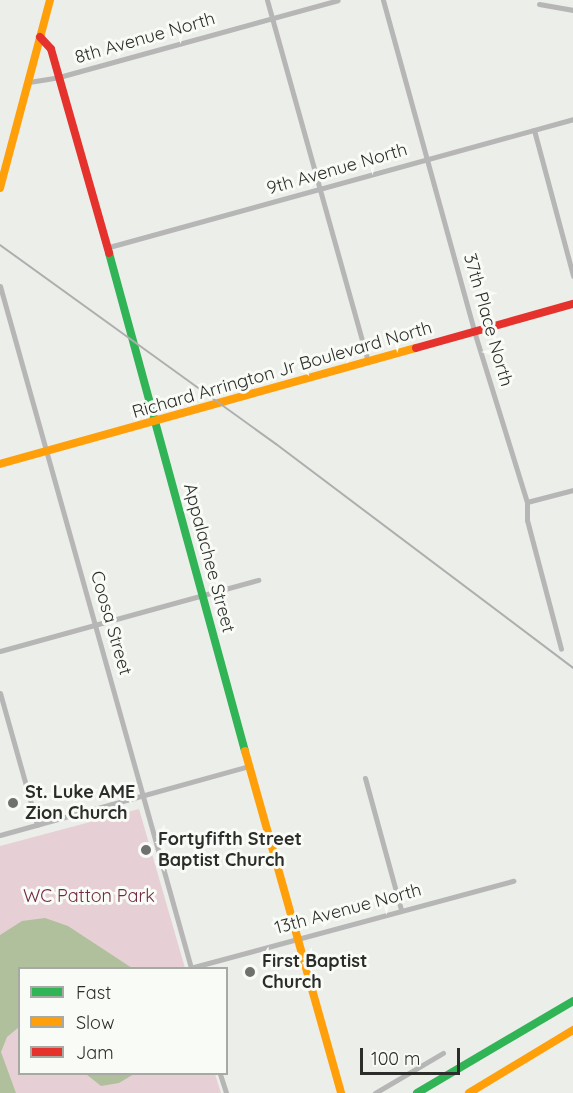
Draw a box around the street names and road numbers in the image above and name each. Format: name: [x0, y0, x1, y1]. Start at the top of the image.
street label: 8th Avenue North: [72, 8, 218, 68]
street label: 9th Avenue North: [264, 139, 410, 199]
street label: 37th Place North: [459, 251, 517, 389]
street label: Richard Arrington Jr Boulevard North: [130, 317, 434, 423]
street label: Appalachee Street: [179, 481, 239, 635]
street label: Coosa Street: [86, 569, 136, 677]
street label: 13th Avenue North: [272, 879, 424, 939]

